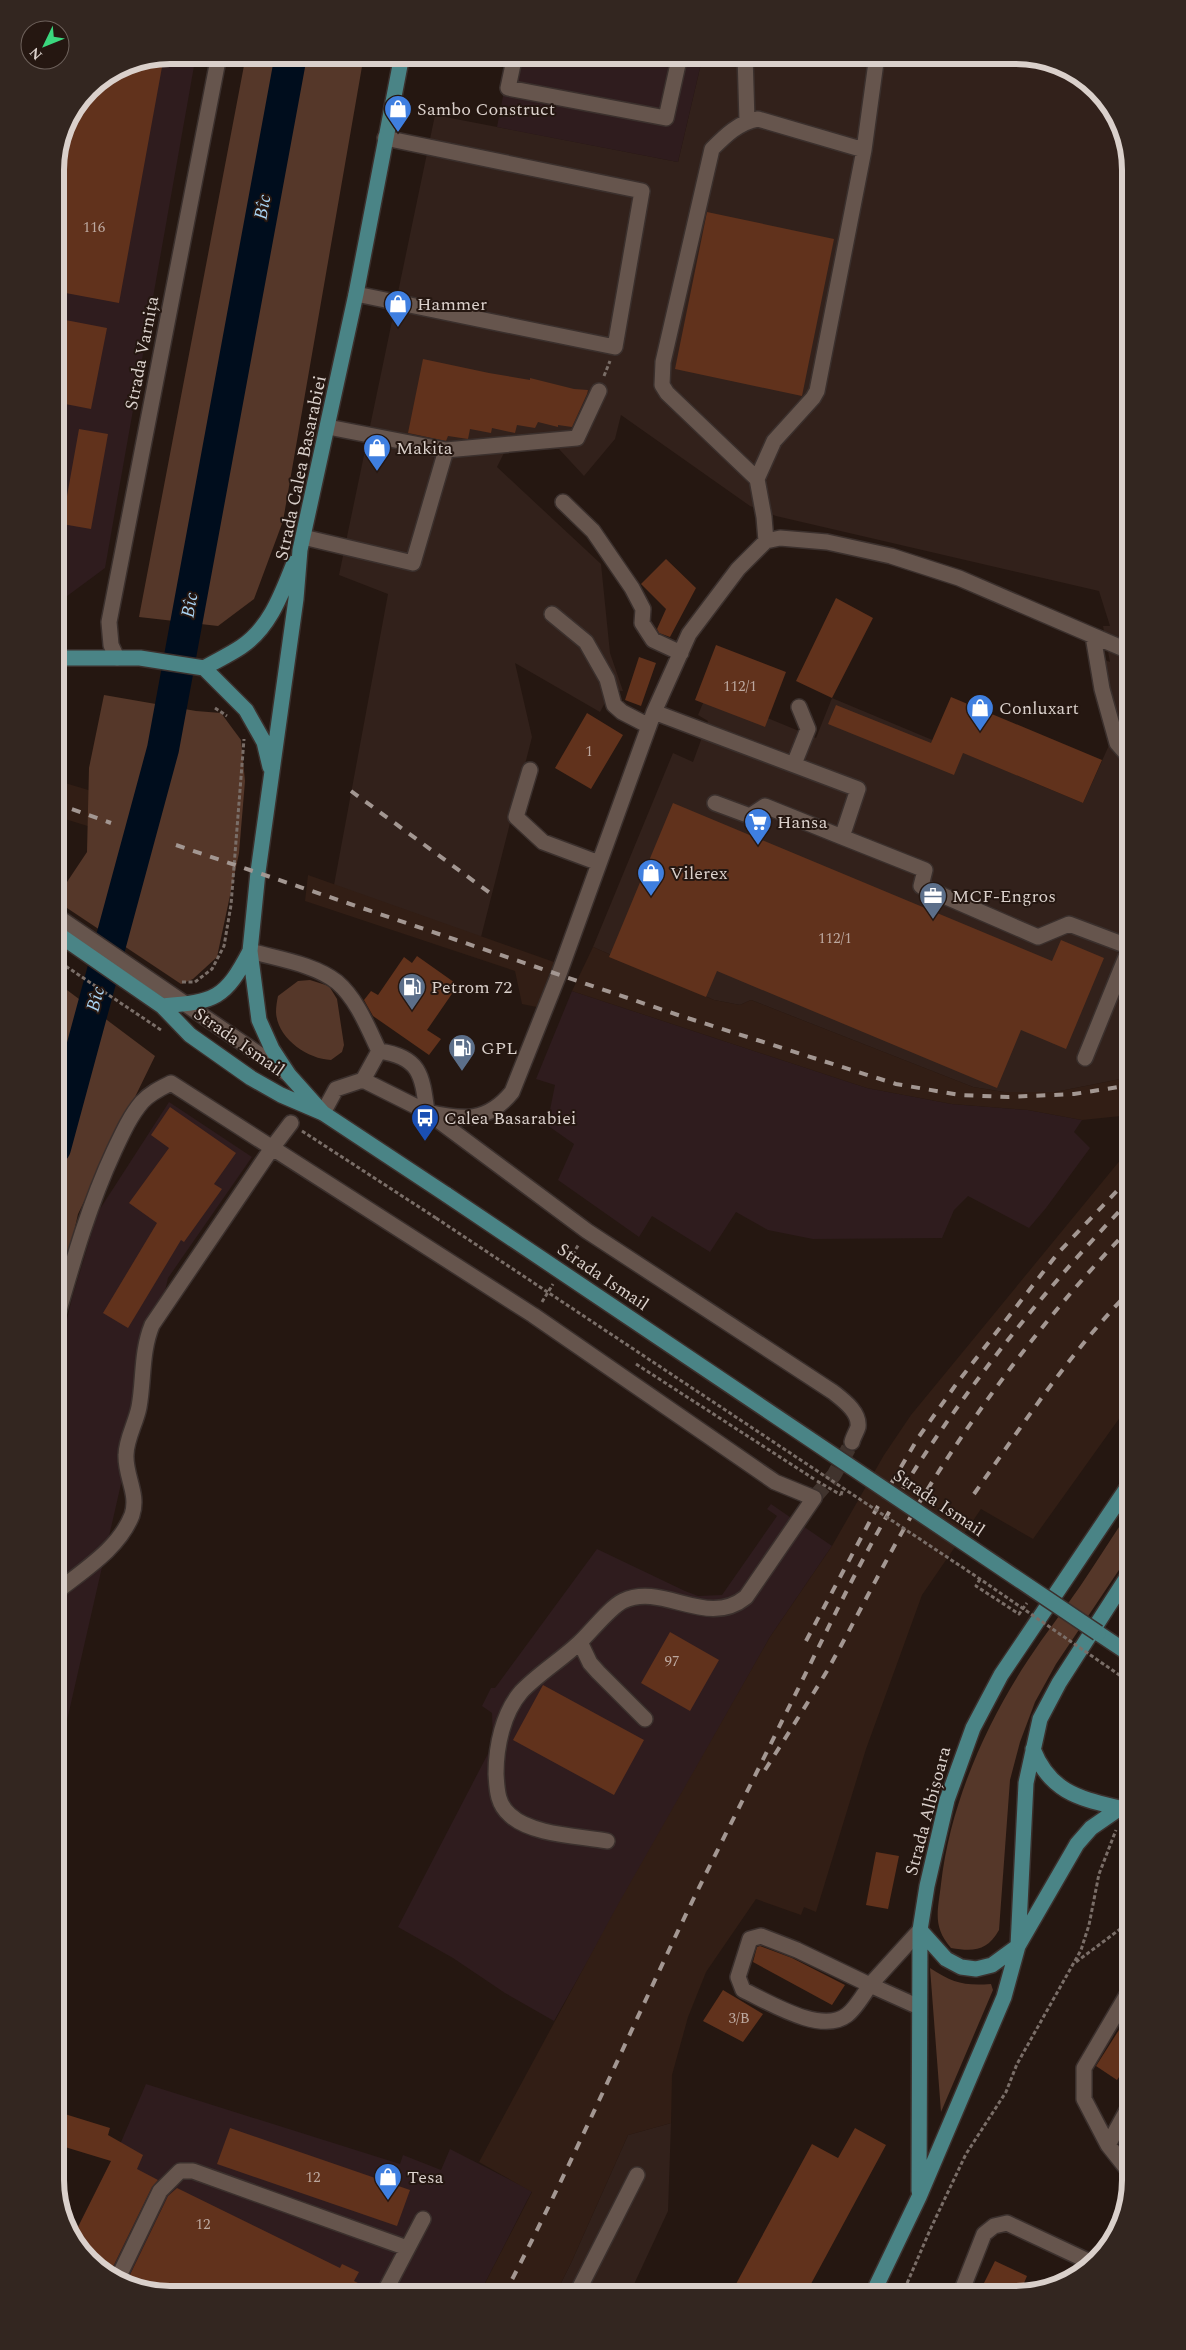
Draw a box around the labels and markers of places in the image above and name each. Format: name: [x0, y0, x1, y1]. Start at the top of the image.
shop icon: Sambo Construct: [383, 94, 413, 133]
place label: Sambo Construct: [417, 96, 555, 123]
shop icon: Hammer: [383, 289, 413, 328]
place label: Hammer: [417, 291, 487, 318]
shop icon: Makita: [362, 433, 392, 472]
place label: Makita: [396, 435, 453, 462]
shop icon: Conluxart: [965, 693, 995, 732]
place label: Conluxart: [999, 695, 1079, 722]
supermarket icon: Hansa: [743, 807, 773, 846]
place label: Hansa: [777, 809, 828, 836]
shop icon: Vilerex: [636, 858, 666, 897]
place label: Vilerex: [670, 860, 728, 887]
office icon: MCF-Engros: [918, 881, 948, 920]
place label: MCF-Engros: [952, 883, 1056, 910]
fuel station icon: Petrom 72: [397, 972, 427, 1011]
place label: Petrom 72: [431, 974, 512, 1001]
fuel station icon: GPL: [447, 1033, 477, 1072]
place label: GPL: [481, 1035, 518, 1062]
bus stop icon: Calea Basarabiei: [410, 1103, 440, 1142]
place label: Calea Basarabiei: [444, 1105, 577, 1132]
shop icon: Tesa: [373, 2162, 403, 2201]
place label: Tesa: [407, 2164, 444, 2191]

